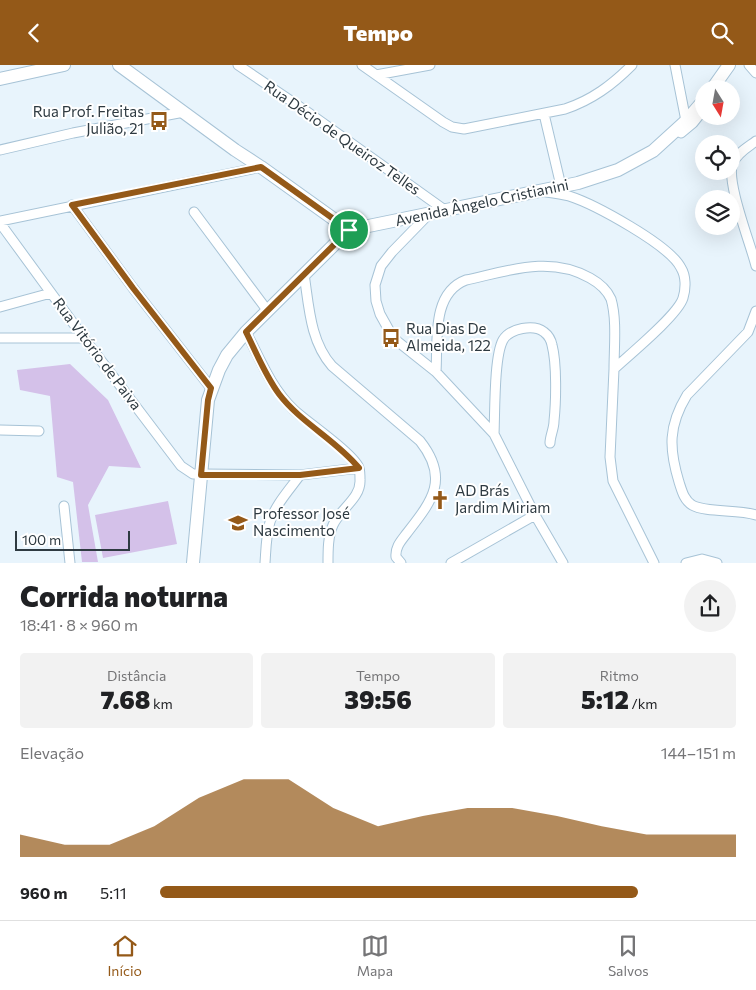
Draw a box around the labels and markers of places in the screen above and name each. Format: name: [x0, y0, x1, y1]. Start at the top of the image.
place label: Rua Prof. Freitas Julião, 21: [33, 102, 144, 137]
bus stop icon: Rua Prof. Freitas Julião, 21: [148, 110, 170, 132]
pin: [328, 209, 370, 251]
place label: Rua Dias De Almeida, 122: [406, 319, 491, 354]
bus stop icon: Rua Dias De Almeida, 122: [380, 327, 402, 349]
place label: AD Brás Jardim Miriam: [455, 481, 550, 516]
church icon: AD Brás Jardim Miriam: [429, 489, 451, 511]
place label: Professor José Nascimento: [253, 504, 350, 539]
school or university icon: Professor José Nascimento: [227, 512, 249, 534]

